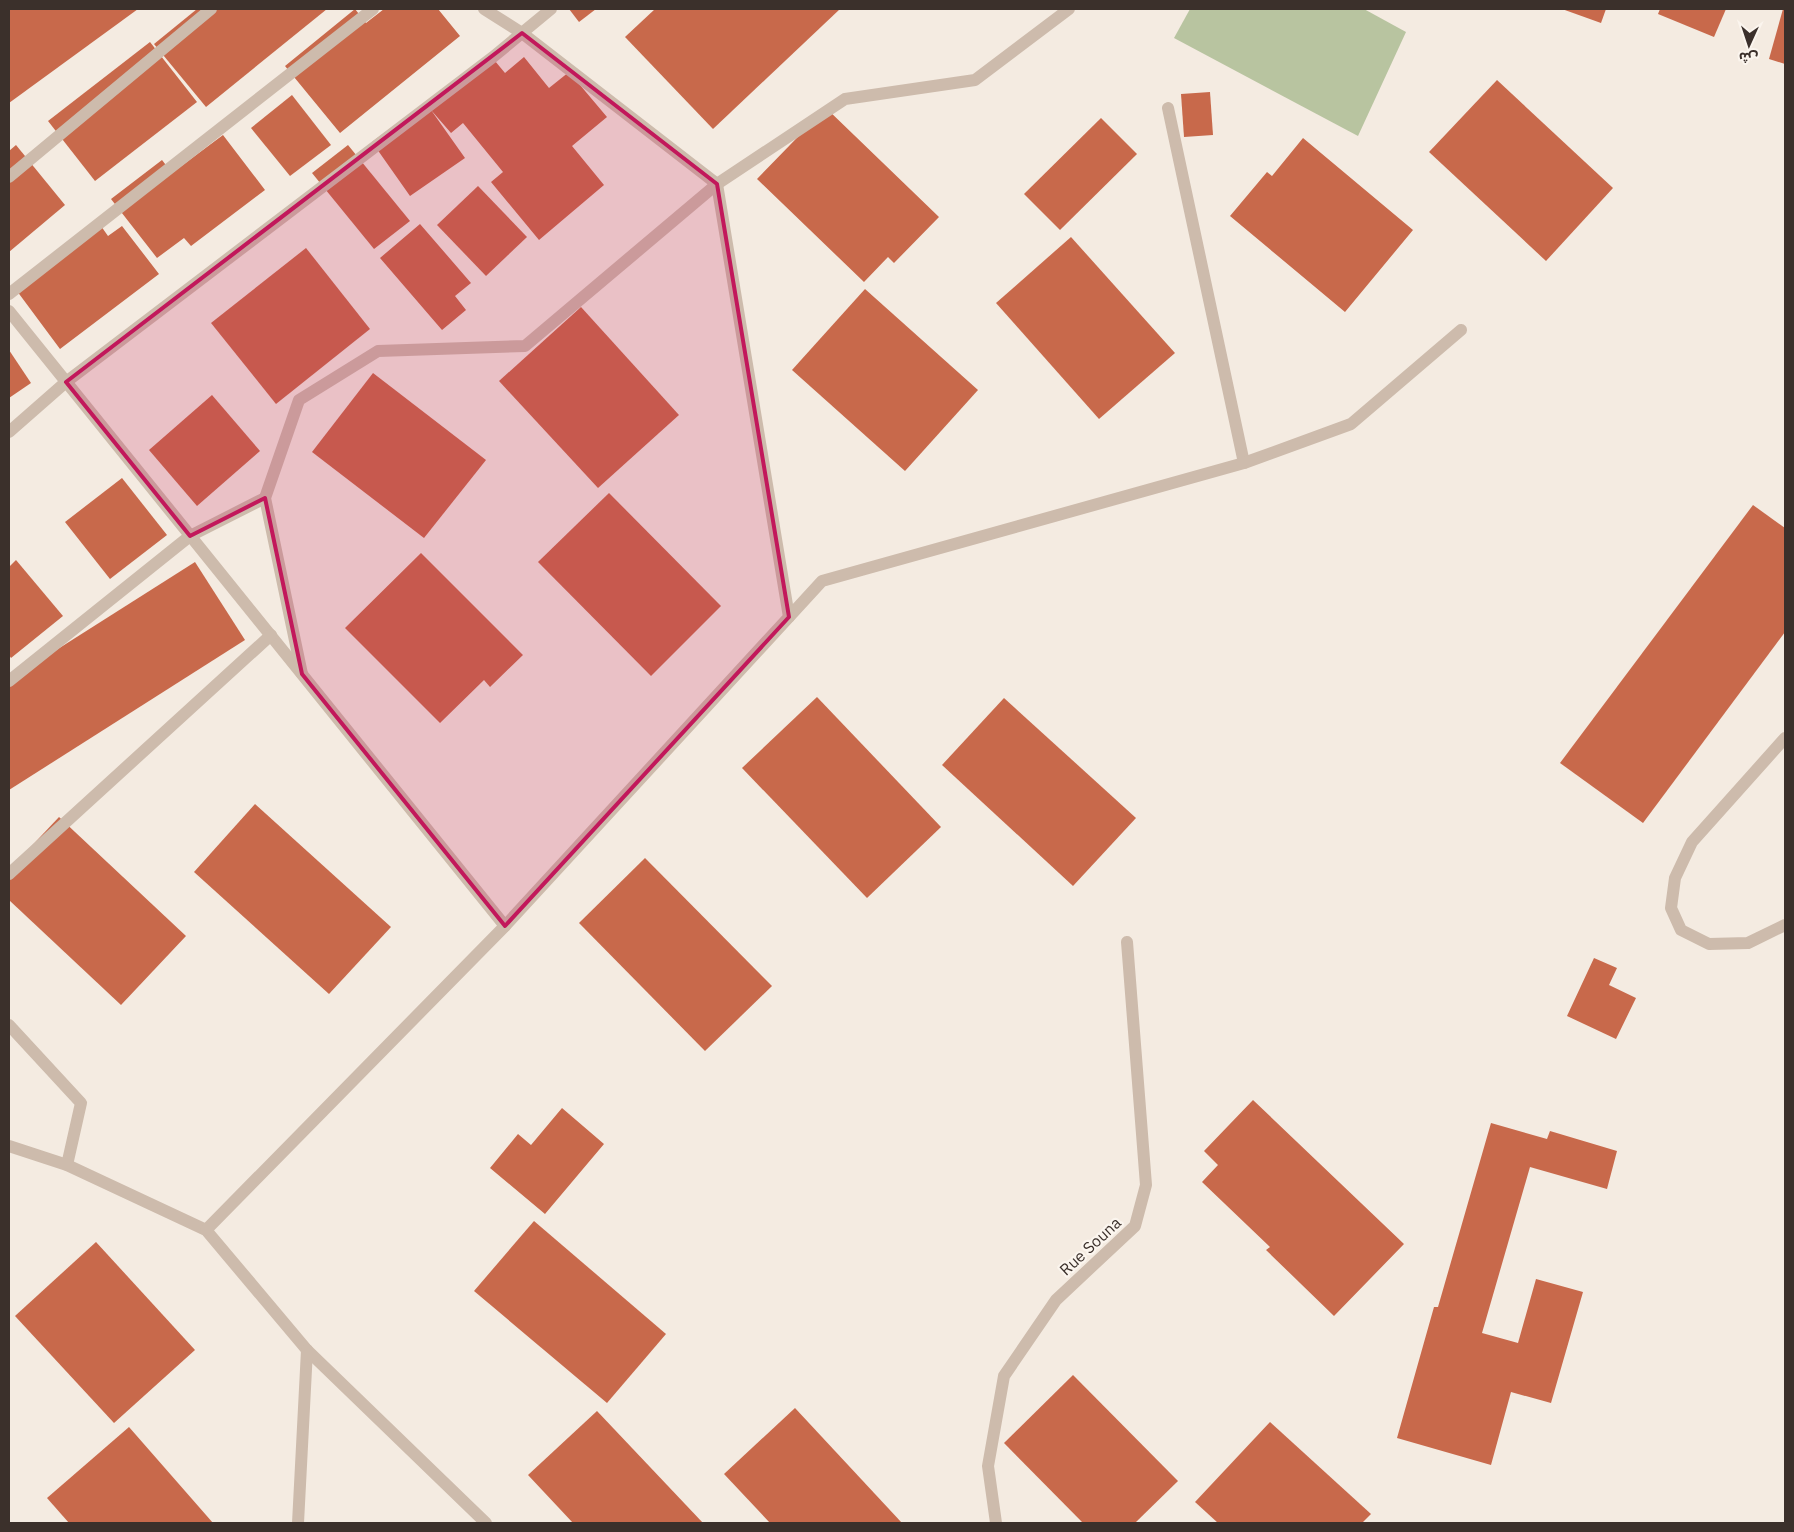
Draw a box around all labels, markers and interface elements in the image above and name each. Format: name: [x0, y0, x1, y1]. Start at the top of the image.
north arrow: [1724, 20, 1774, 70]
text: ش: [1738, 48, 1758, 67]
street label: Rue Souna: [1055, 1212, 1125, 1280]

